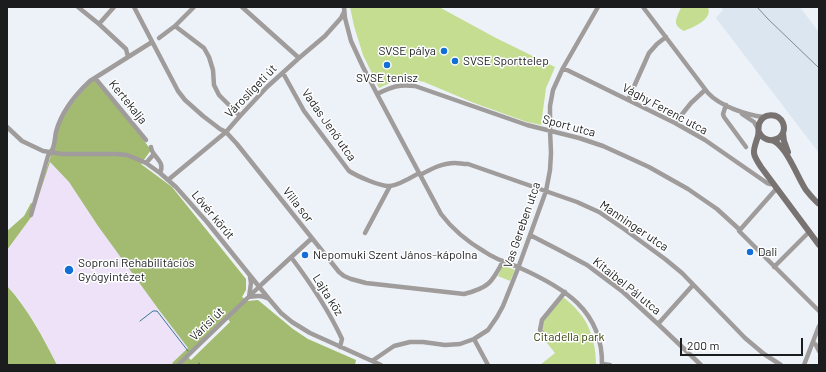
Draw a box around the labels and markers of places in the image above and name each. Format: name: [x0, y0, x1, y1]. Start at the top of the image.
place label: SVSE pálya: [378, 44, 436, 58]
marker: SVSE pálya: [439, 46, 449, 56]
place label: SVSE Sporttelep: [463, 54, 549, 68]
marker: SVSE Sporttelep: [450, 56, 460, 66]
marker: SVSE tenisz: [382, 60, 392, 70]
place label: SVSE tenisz: [356, 71, 418, 85]
place label: Dali: [758, 245, 777, 259]
marker: Dali: [745, 247, 755, 257]
place label: Nepomuki Szent János-kápolna: [313, 248, 477, 262]
marker: Nepomuki Szent János-kápolna: [300, 250, 310, 260]
place label: Soproni Rehabilitációs Gyógyintézet: [78, 256, 195, 284]
marker: Soproni Rehabilitációs Gyógyintézet: [63, 264, 75, 276]

